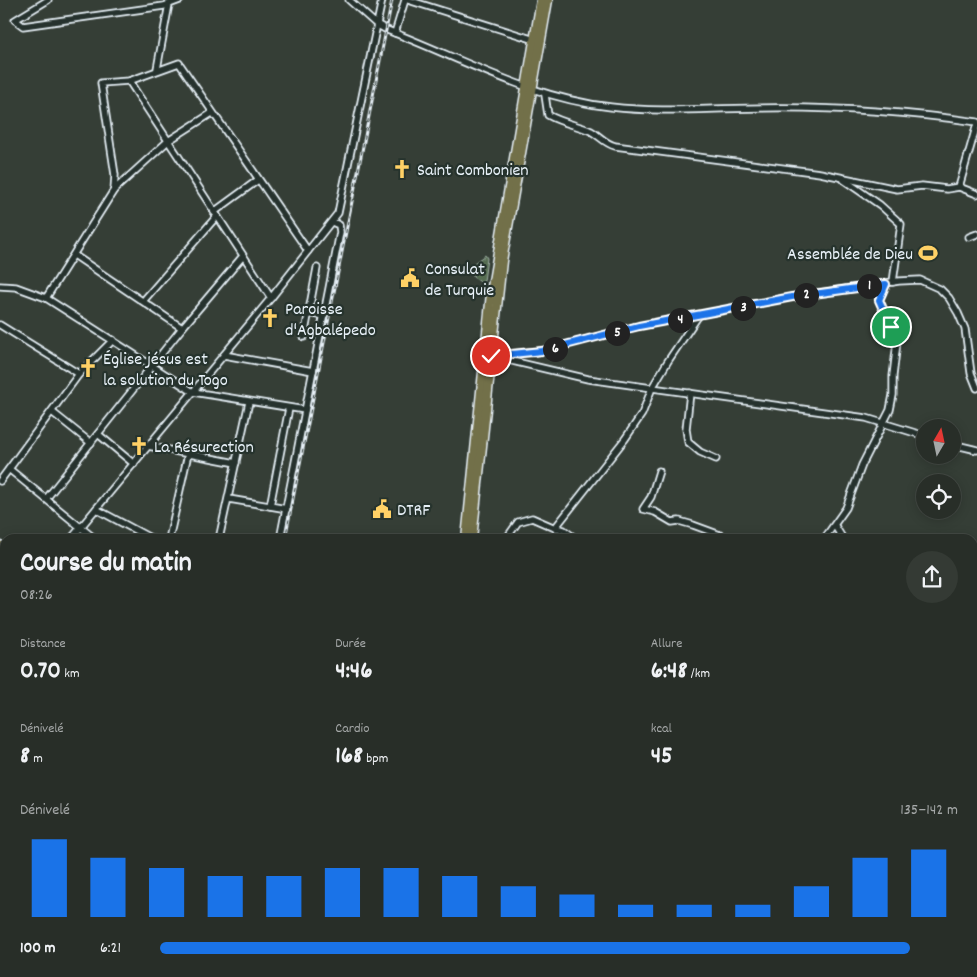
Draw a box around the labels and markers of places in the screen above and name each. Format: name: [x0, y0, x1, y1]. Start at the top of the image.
church icon: Saint Combonien: [391, 158, 413, 180]
place label: Saint Combonien: [417, 159, 529, 184]
sports icon: Assemblée de Dieu: [917, 242, 939, 264]
place label: Assemblée de Dieu: [787, 243, 913, 268]
place label: Consulat de Turquie: [425, 258, 494, 304]
public building icon: Consulat de Turquie: [399, 267, 421, 289]
pin: 1: [856, 274, 882, 298]
pin: 2: [794, 282, 818, 308]
pin: 3: [730, 296, 756, 320]
place label: Paroisse d'Agbalépedo: [285, 298, 376, 344]
pin: [870, 306, 912, 348]
church icon: Paroisse d'Agbalépedo: [259, 307, 281, 329]
pin: 4: [668, 308, 692, 332]
pin: 5: [604, 320, 630, 346]
pin: [470, 335, 512, 377]
pin: 6: [542, 336, 568, 362]
place label: Église jésus est la solution du Togo: [103, 348, 228, 394]
church icon: Église jésus est la solution du Togo: [77, 357, 99, 379]
church icon: La Résurection: [128, 435, 150, 457]
place label: La Résurection: [154, 436, 254, 461]
public building icon: DTRF: [371, 498, 393, 520]
place label: DTRF: [397, 499, 430, 524]

